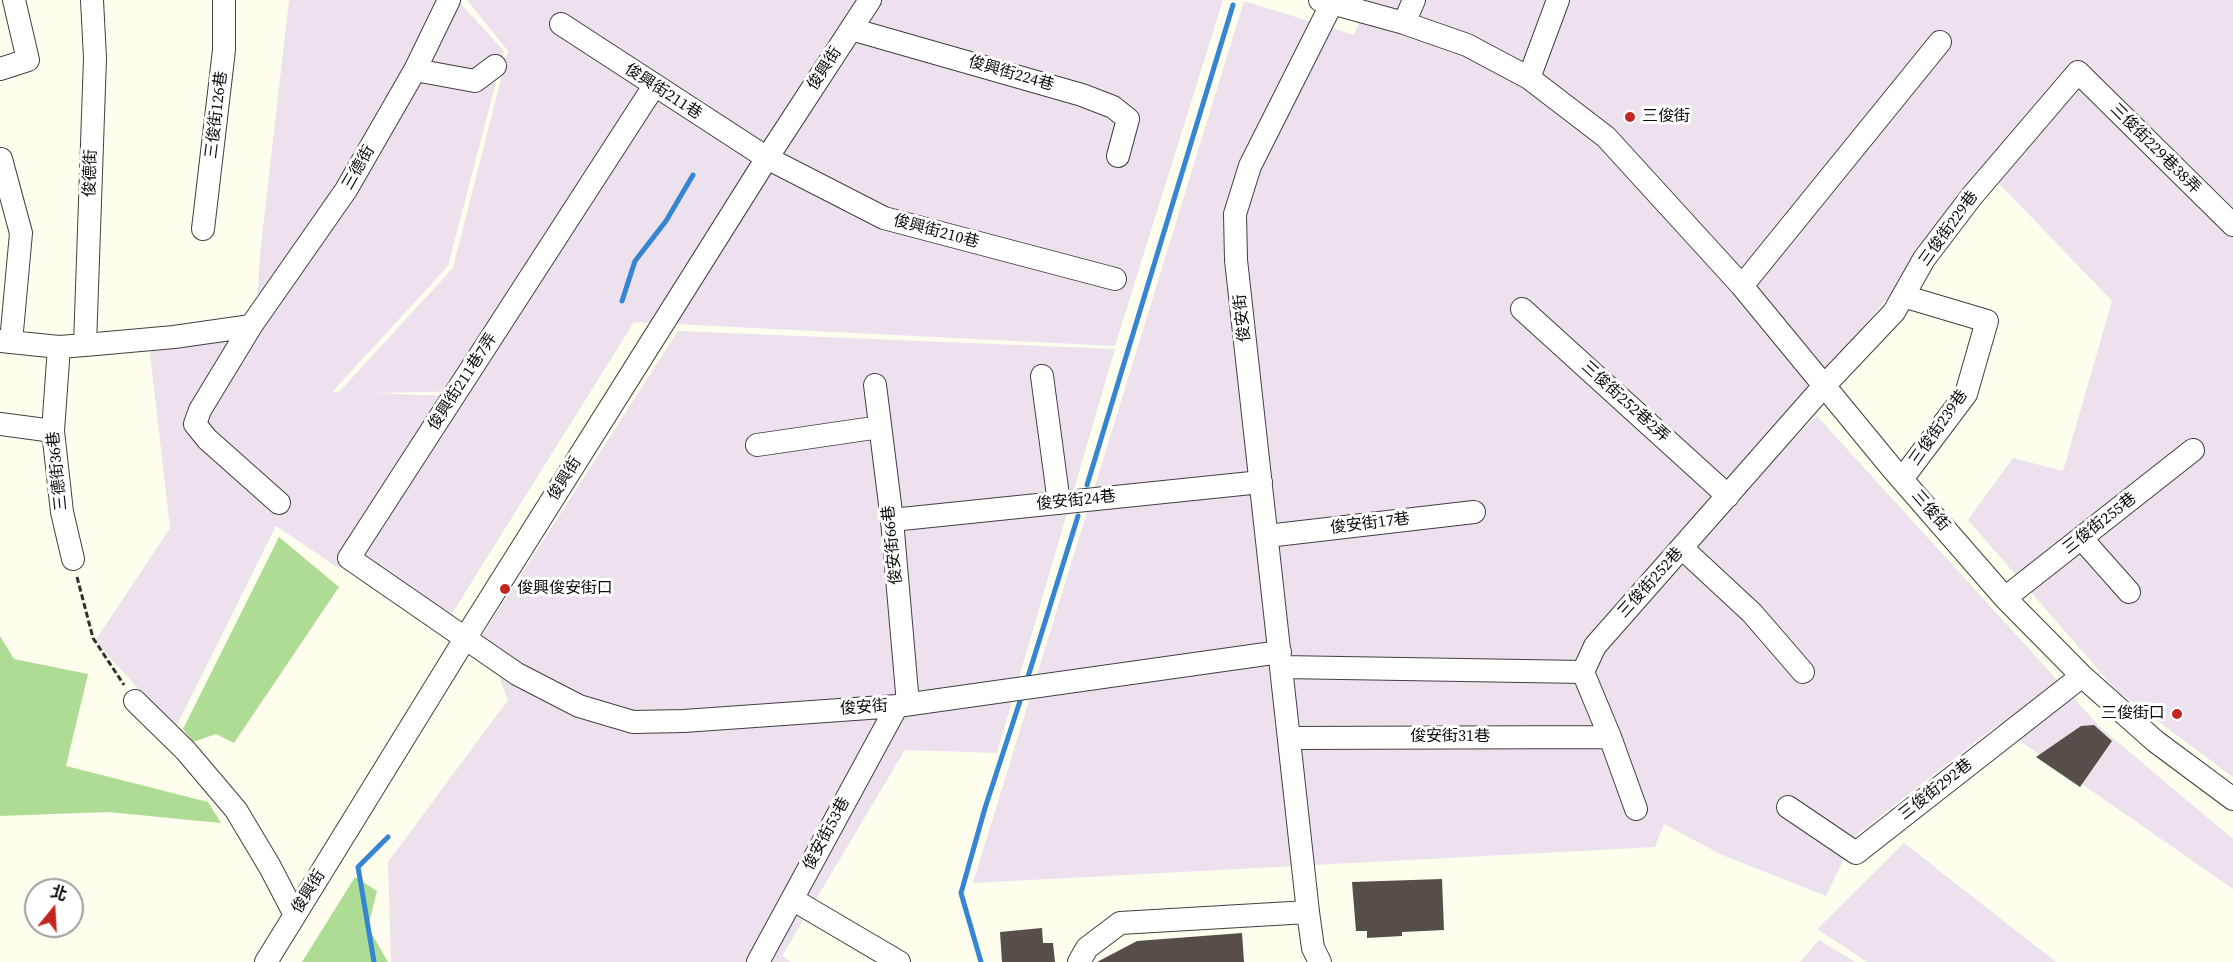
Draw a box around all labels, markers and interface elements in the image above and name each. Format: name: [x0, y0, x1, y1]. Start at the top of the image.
street label: 俊興街: [804, 44, 846, 94]
street label: 俊興街224巷: [966, 53, 1056, 95]
street label: 俊興街211巷: [621, 60, 705, 124]
street label: 三俊街126巷: [202, 70, 232, 160]
street label: 三俊街229巷38弄: [2106, 100, 2204, 198]
place label: 三俊街: [1642, 107, 1690, 127]
marker: 三俊街: [1623, 110, 1637, 124]
street label: 三德街: [339, 142, 379, 194]
street label: 俊德街: [81, 149, 101, 197]
street label: 三俊街229巷: [1915, 188, 1983, 270]
street label: 俊興街210巷: [891, 211, 981, 253]
street label: 俊安街: [1231, 293, 1255, 343]
street label: 俊興街211巷7弄: [424, 330, 502, 434]
street label: 三俊街252巷2弄: [1577, 357, 1673, 447]
street label: 三俊街239巷: [1906, 386, 1972, 470]
street label: 三德街36巷: [44, 430, 72, 512]
street label: 俊興街: [544, 454, 586, 504]
street label: 俊安街24巷: [1035, 487, 1117, 515]
street label: 三俊街: [1907, 487, 1953, 535]
street label: 三俊街255巷: [2059, 489, 2141, 559]
street label: 俊安街66巷: [879, 504, 907, 586]
street label: 俊安街17巷: [1329, 510, 1411, 538]
street label: 三俊街252巷: [1614, 544, 1688, 622]
place label: 俊興俊安街口: [517, 579, 613, 599]
marker: 俊興俊安街口: [498, 582, 512, 596]
street label: 俊安街: [839, 697, 889, 719]
place label: 三俊街口: [2101, 704, 2165, 724]
marker: 三俊街口: [2170, 707, 2184, 721]
street label: 俊安街31巷: [1410, 727, 1490, 747]
street label: 三俊街292巷: [1895, 755, 1977, 825]
street label: 俊安街53巷: [800, 794, 854, 874]
street label: 俊興街: [288, 867, 330, 917]
north arrow: [24, 878, 84, 938]
text: 北: [48, 880, 70, 906]

